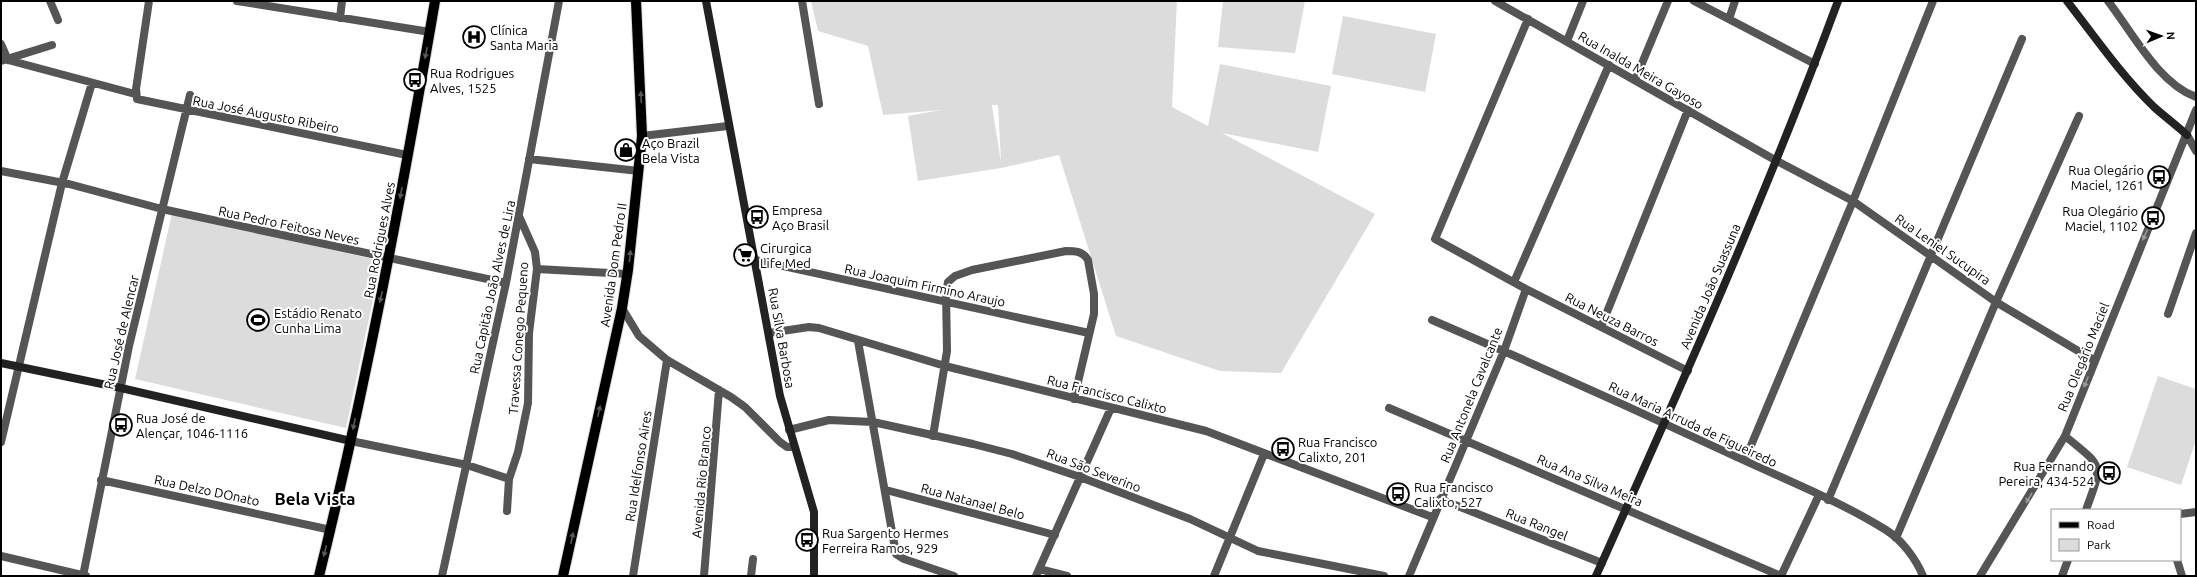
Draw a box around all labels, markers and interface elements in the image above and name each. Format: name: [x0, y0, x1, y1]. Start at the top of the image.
north arrow: [2141, 16, 2181, 56]
place label: Clínica Santa Maria: [490, 23, 558, 52]
hospital icon: Clínica Santa Maria: [461, 24, 487, 50]
street label: Rua Inalda Meira Gayoso: [1576, 28, 1706, 112]
text: N: [2165, 31, 2177, 40]
one-way arrow: [422, 47, 428, 59]
place label: Rua Rodrigues Alves, 1525: [430, 66, 515, 96]
bus stop icon: Rua Rodrigues Alves, 1525: [402, 67, 428, 93]
one-way arrow: [637, 91, 644, 103]
street label: Rua José Augusto Ribeiro: [192, 93, 340, 135]
place label: Aço Brazil Bela Vista: [642, 136, 700, 165]
shop icon: Aço Brazil Bela Vista: [613, 137, 639, 163]
place label: Rua Olegário Maciel, 1261: [2068, 163, 2144, 193]
bus stop icon: Rua Olegário Maciel, 1261: [2146, 164, 2172, 190]
street label: Rua Rodrigues Alves: [361, 180, 397, 299]
one-way arrow: [398, 187, 404, 199]
street label: Rua Capitão João Alves de Lira: [467, 199, 517, 375]
street label: Avenida Dom Pedro II: [597, 202, 629, 328]
street label: Rua Pedro Feitosa Neves: [217, 203, 361, 247]
place label: Empresa Aço Brasil: [772, 203, 830, 232]
bus stop icon: Empresa Aço Brasil: [744, 204, 770, 230]
place label: Rua Olegário Maciel, 1102: [2062, 204, 2138, 234]
bus stop icon: Rua Olegário Maciel, 1102: [2140, 205, 2166, 231]
street label: Rua Leniel Sucupira: [1893, 211, 1993, 287]
street label: Avenida João Suassuna: [1677, 221, 1743, 351]
one-way arrow: [2142, 230, 2148, 241]
place label: Cirurgica Life Med: [760, 241, 812, 270]
supermarket icon: Cirurgica Life Med: [732, 242, 758, 268]
one-way arrow: [627, 250, 633, 262]
street label: Travessa Conego Pequeno: [506, 261, 530, 415]
street label: Rua Joaquim Firmino Araujo: [843, 261, 1007, 309]
street label: Rua José de Alencar: [101, 273, 141, 390]
street label: Rua Silva Barbosa: [766, 287, 798, 389]
street label: Rua Neuza Barros: [1563, 289, 1661, 349]
one-way arrow: [378, 291, 384, 303]
street label: Rua Olegário Maciel: [2055, 300, 2112, 414]
place label: Estádio Renato Cunha Lima: [274, 306, 362, 335]
sports icon: Estádio Renato Cunha Lima: [245, 307, 271, 333]
street label: Rua Antonela Cavalcante: [1437, 325, 1505, 465]
street label: Rua Francisco Calixto: [1046, 372, 1168, 416]
one-way arrow: [2083, 377, 2089, 389]
street label: Rua Maria Arruda de Figueiredo: [1607, 379, 1779, 469]
one-way arrow: [597, 405, 603, 417]
street label: Rua Idelfonso Aires: [622, 409, 654, 523]
place label: Rua José de Alençar, 1046-1116: [136, 411, 248, 441]
bus stop icon: Rua José de Alençar, 1046-1116: [108, 412, 134, 438]
one-way arrow: [351, 418, 357, 431]
street label: Avenida Rio Branco: [689, 425, 713, 539]
place label: Rua Francisco Calixto, 201: [1298, 435, 1377, 465]
bus stop icon: Rua Francisco Calixto, 201: [1270, 436, 1296, 462]
street label: Rua São Severino: [1045, 446, 1143, 494]
street label: Rua Ana Silva Meira: [1535, 451, 1645, 509]
place label: Rua Fernando Pereira, 434-524: [1999, 459, 2094, 489]
bus stop icon: Rua Fernando Pereira, 434-524: [2096, 460, 2122, 486]
street label: Rua Delzo DOnato: [153, 472, 261, 508]
street label: Rua Natanael Belo: [919, 480, 1027, 522]
place label: Rua Francisco Calixto, 527: [1414, 480, 1493, 510]
bus stop icon: Rua Francisco Calixto, 527: [1385, 481, 1411, 507]
district label: Bela Vista: [274, 489, 356, 508]
one-way arrow: [2025, 492, 2032, 504]
street label: Rua Rangel: [1504, 505, 1570, 543]
legend: [2051, 509, 2181, 561]
text: Road: [2087, 518, 2115, 531]
place label: Rua Sargento Hermes Ferreira Ramos, 929: [822, 526, 949, 556]
bus stop icon: Rua Sargento Hermes Ferreira Ramos, 929: [794, 527, 820, 553]
one-way arrow: [569, 532, 575, 544]
text: Park: [2087, 538, 2111, 551]
one-way arrow: [322, 545, 328, 557]

